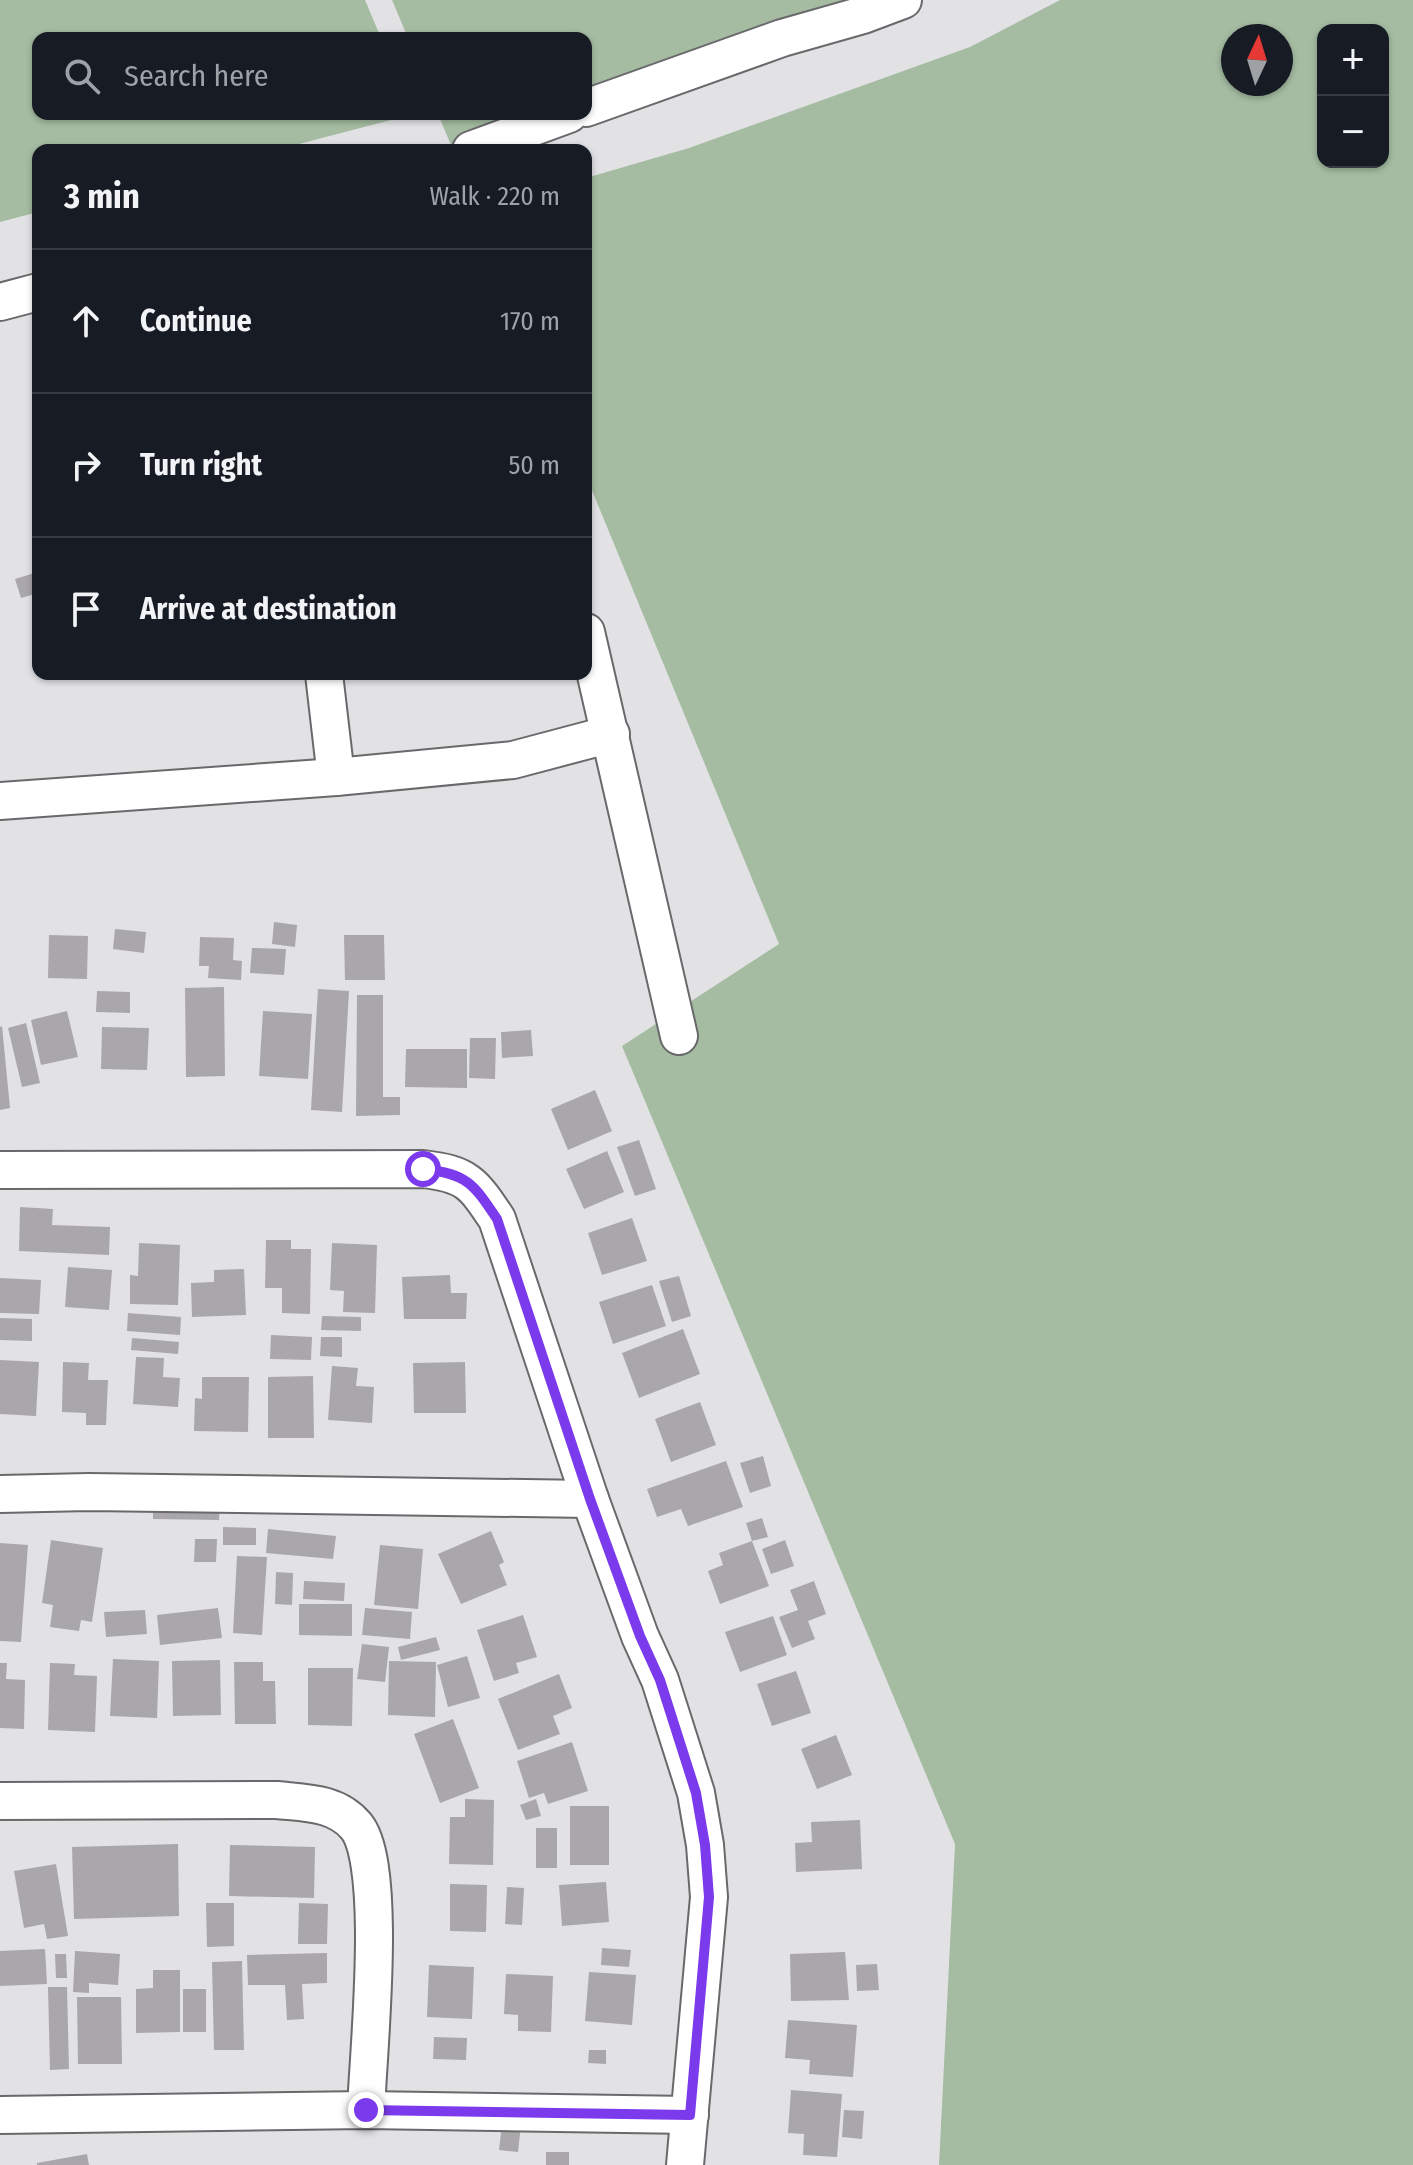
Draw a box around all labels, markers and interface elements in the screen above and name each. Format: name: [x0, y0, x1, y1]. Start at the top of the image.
north arrow: [1221, 24, 1293, 96]
map controls: [1317, 24, 1389, 168]
button: +: [1317, 24, 1389, 96]
search box: [32, 32, 592, 120]
icon: search: [60, 54, 104, 98]
text: Search here: [124, 58, 269, 94]
button: −: [1317, 96, 1389, 168]
text: 3 min: [64, 176, 140, 217]
text: Walk · 220 m: [430, 181, 560, 212]
icon: ahead: [64, 299, 108, 343]
text: Continue: [140, 303, 252, 339]
text: 170 m: [500, 306, 560, 337]
icon: right: [64, 443, 108, 487]
text: Turn right: [140, 447, 262, 483]
text: 50 m: [508, 450, 560, 481]
icon: arrive: [64, 587, 108, 631]
text: Arrive at destination: [140, 591, 397, 627]
route start: [405, 1151, 441, 1187]
route end: [348, 2092, 384, 2128]

